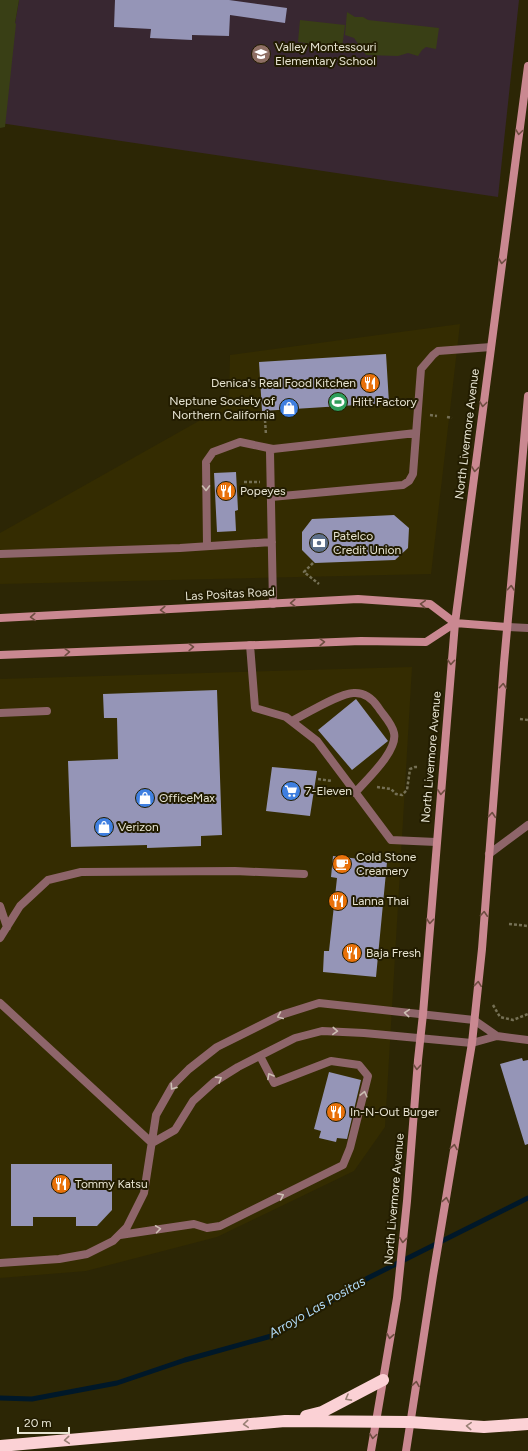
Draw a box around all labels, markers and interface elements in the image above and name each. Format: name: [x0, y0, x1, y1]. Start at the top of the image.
place label: Valley Montessouri Elementary School: [275, 40, 376, 68]
school or university icon: Valley Montessouri Elementary School: [250, 43, 272, 65]
one-way arrow: [515, 129, 524, 135]
one-way arrow: [498, 258, 507, 264]
street label: North Livermore Avenue: [452, 367, 482, 500]
restaurant icon: Denica's Real Food Kitchen: [359, 372, 381, 394]
place label: Denica's Real Food Kitchen: [211, 376, 356, 390]
sports icon: Hitt Factory: [327, 391, 349, 413]
place label: Neptune Society of Northern California: [169, 394, 276, 422]
place label: Hitt Factory: [352, 395, 417, 409]
shop icon: Neptune Society of Northern California: [278, 397, 300, 419]
one-way arrow: [479, 401, 488, 407]
one-way arrow: [471, 466, 480, 472]
restaurant icon: Popeyes: [215, 480, 237, 502]
place label: Popeyes: [240, 484, 286, 498]
one-way arrow: [202, 485, 210, 491]
place label: Patelco Credit Union: [333, 529, 402, 557]
bank icon: Patelco Credit Union: [308, 532, 330, 554]
street label: Las Positas Road: [185, 585, 275, 603]
one-way arrow: [506, 585, 515, 591]
one-way arrow: [290, 599, 296, 607]
one-way arrow: [420, 599, 426, 608]
one-way arrow: [160, 605, 166, 614]
one-way arrow: [30, 612, 36, 621]
one-way arrow: [319, 638, 325, 647]
one-way arrow: [188, 643, 194, 652]
one-way arrow: [64, 648, 70, 656]
one-way arrow: [447, 659, 456, 665]
one-way arrow: [498, 683, 507, 689]
street label: North Livermore Avenue: [418, 690, 444, 823]
supermarket icon: 7-Eleven: [280, 780, 302, 802]
place label: 7-Eleven: [305, 784, 352, 798]
shop icon: OfficeMax: [134, 787, 156, 809]
one-way arrow: [436, 789, 445, 795]
place label: OfficeMax: [159, 791, 215, 805]
one-way arrow: [488, 812, 497, 818]
shop icon: Verizon: [93, 816, 115, 838]
place label: Verizon: [118, 820, 159, 834]
place label: Cold Stone Creamery: [356, 850, 417, 878]
cafe icon: Cold Stone Creamery: [331, 853, 353, 875]
restaurant icon: Lanna Thai: [327, 890, 349, 912]
place label: Lanna Thai: [352, 894, 409, 908]
one-way arrow: [480, 911, 489, 917]
one-way arrow: [426, 918, 435, 924]
restaurant icon: Baja Fresh: [341, 942, 363, 964]
place label: Baja Fresh: [366, 946, 421, 960]
one-way arrow: [473, 981, 482, 987]
one-way arrow: [404, 1009, 410, 1018]
one-way arrow: [277, 1011, 285, 1019]
one-way arrow: [332, 1027, 338, 1036]
one-way arrow: [413, 1064, 422, 1070]
one-way arrow: [268, 1073, 275, 1080]
one-way arrow: [215, 1076, 222, 1084]
one-way arrow: [170, 1083, 178, 1090]
one-way arrow: [359, 1091, 367, 1097]
restaurant icon: In-N-Out Burger: [325, 1101, 347, 1123]
place label: In-N-Out Burger: [350, 1105, 439, 1119]
street label: North Livermore Avenue: [381, 1132, 407, 1265]
one-way arrow: [450, 1144, 458, 1150]
restaurant icon: Tommy Katsu: [50, 1173, 72, 1195]
place label: Tommy Katsu: [75, 1177, 148, 1191]
one-way arrow: [276, 1193, 284, 1201]
one-way arrow: [441, 1197, 449, 1203]
one-way arrow: [155, 1225, 162, 1234]
one-way arrow: [399, 1237, 408, 1243]
water label: Arroyo Las Positas: [265, 1273, 368, 1341]
one-way arrow: [387, 1333, 395, 1339]
one-way arrow: [411, 1381, 420, 1387]
one-way arrow: [345, 1393, 352, 1401]
scale bar: [18, 1409, 69, 1435]
text: 20 m: [24, 1416, 52, 1430]
one-way arrow: [243, 1420, 249, 1429]
one-way arrow: [466, 1421, 472, 1430]
one-way arrow: [369, 1433, 378, 1439]
one-way arrow: [64, 1435, 70, 1444]

